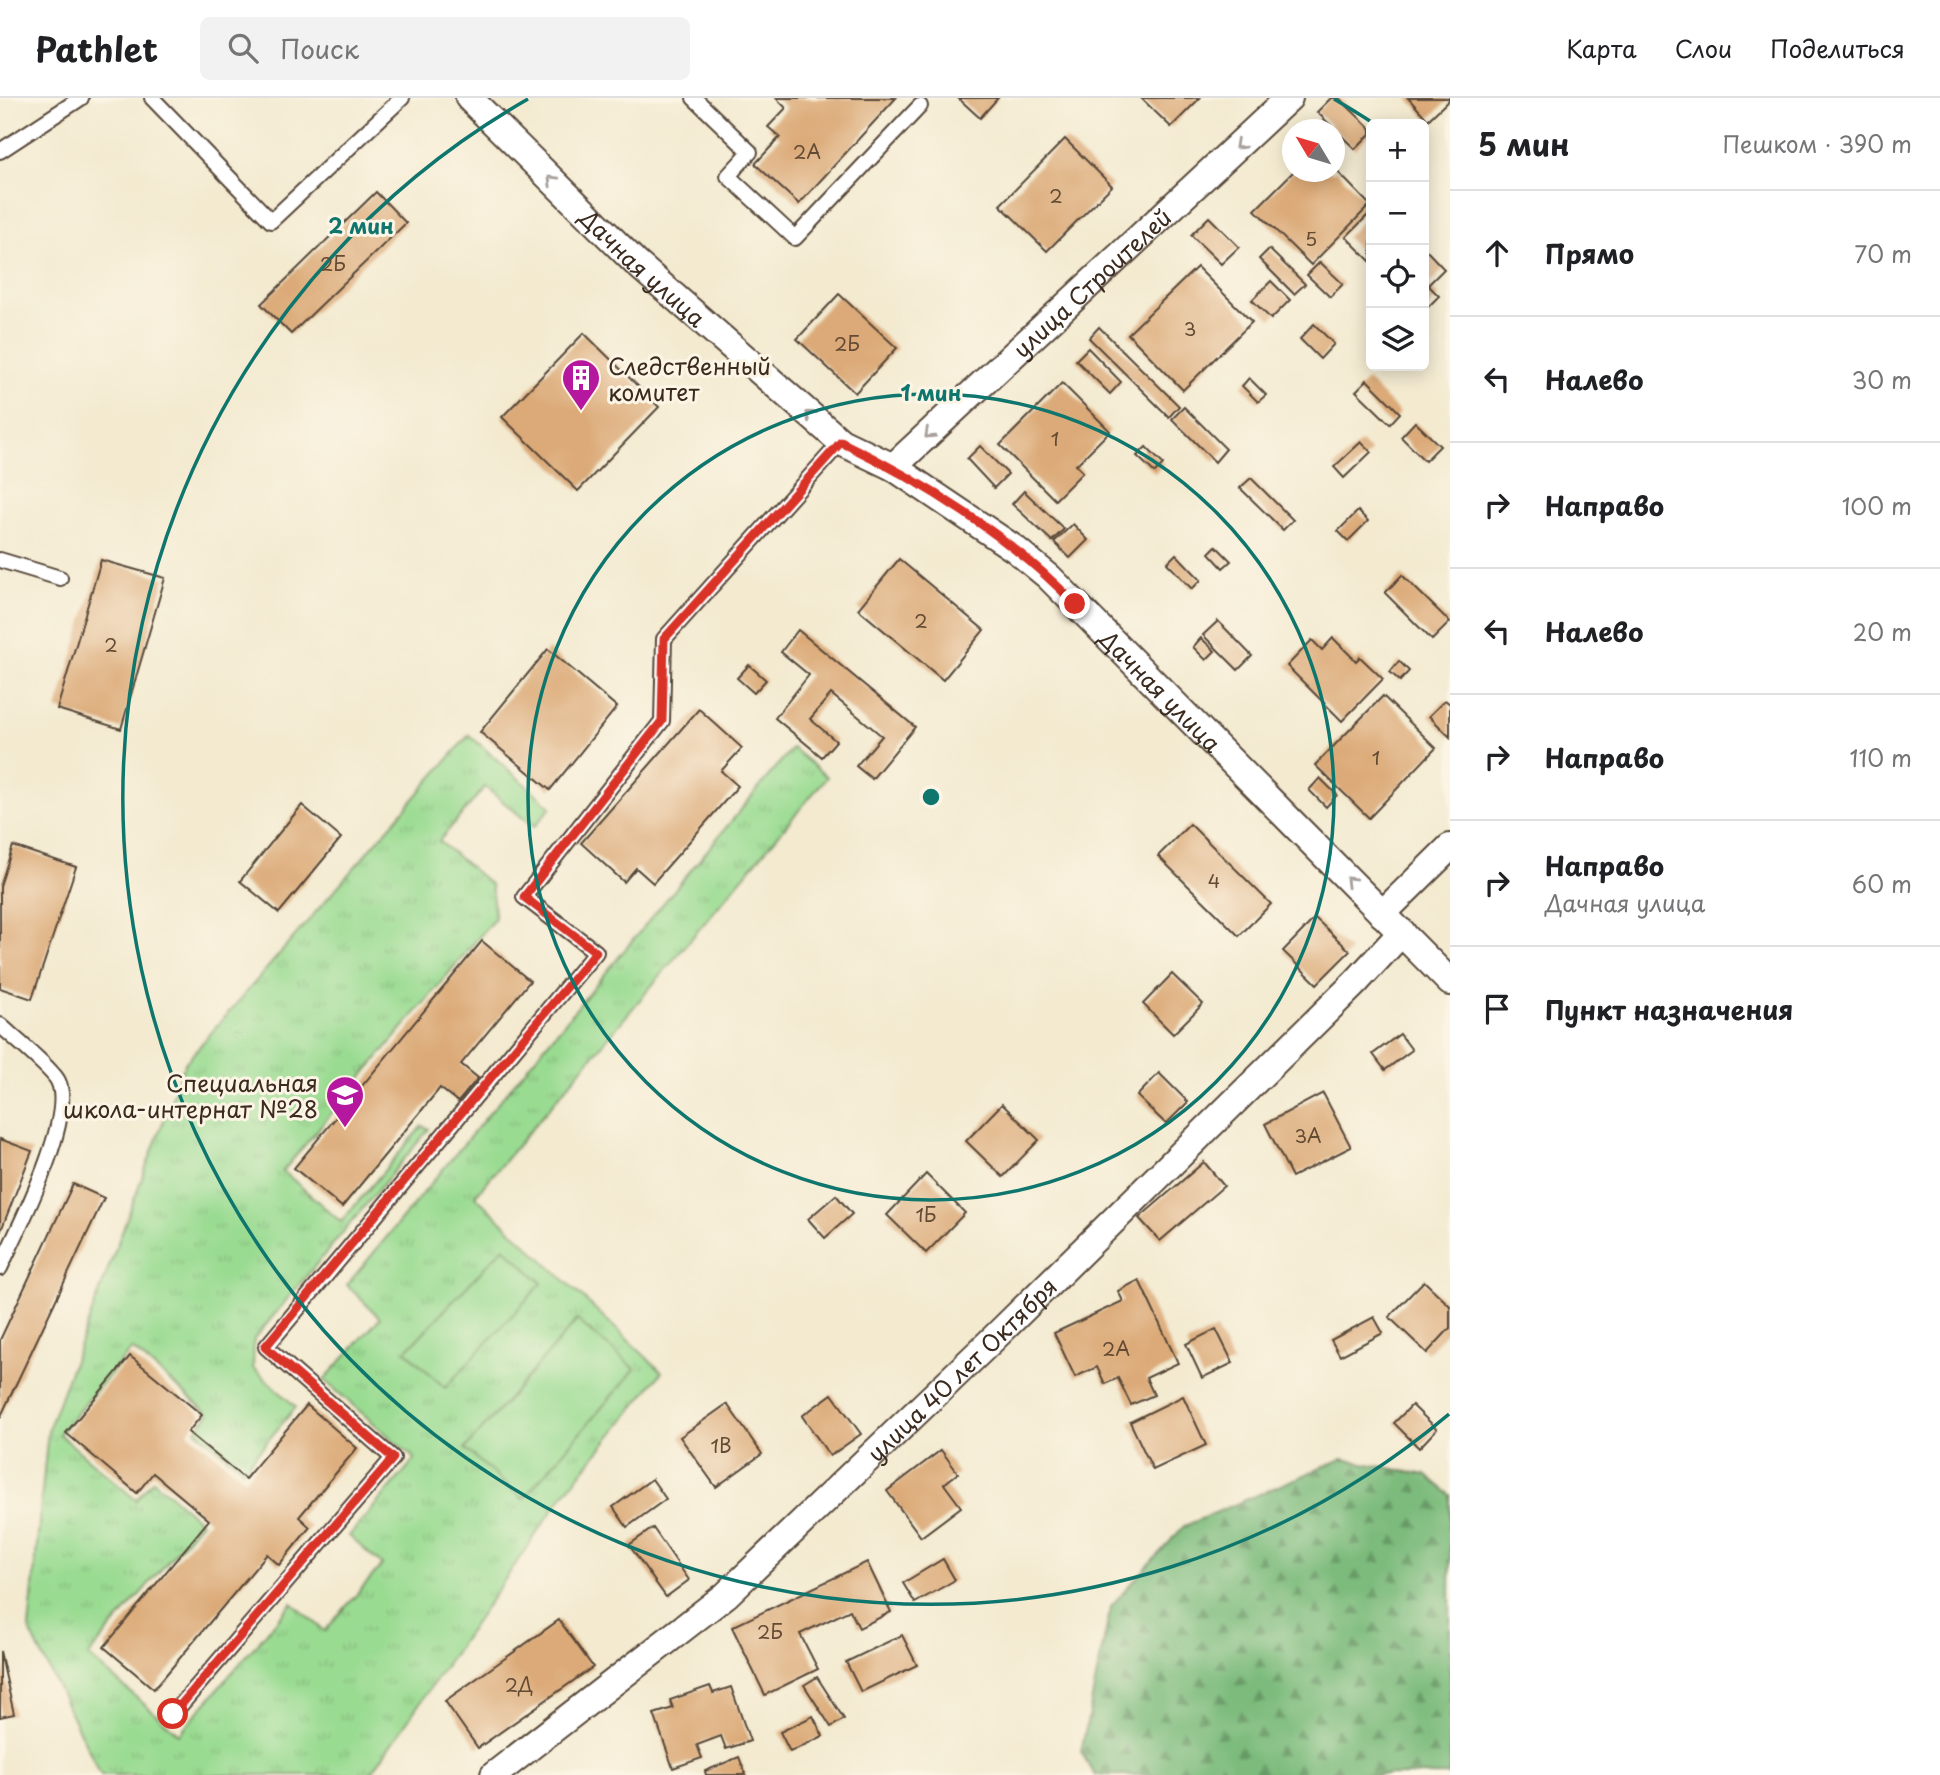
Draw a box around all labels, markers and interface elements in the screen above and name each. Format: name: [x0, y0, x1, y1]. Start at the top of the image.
search box: [200, 17, 690, 80]
text: Pathlet: [35, 23, 158, 73]
icon: search: [224, 29, 262, 67]
text: Поиск: [280, 29, 359, 68]
text: Карта: [1566, 30, 1637, 66]
text: Слои: [1675, 30, 1732, 66]
text: Поделиться: [1770, 30, 1905, 66]
north arrow: [1282, 119, 1345, 182]
map controls: [1366, 119, 1429, 371]
button: +: [1366, 119, 1429, 182]
text: 5 мин: [1478, 121, 1570, 166]
text: Пешком · 390 m: [1722, 126, 1912, 161]
one-way arrow: [1234, 136, 1247, 149]
house number: 2А: [793, 137, 821, 165]
one-way arrow: [547, 175, 560, 188]
house number: 2: [1049, 181, 1063, 209]
button: −: [1366, 182, 1429, 245]
street label: Дачная улица: [572, 199, 715, 335]
street label: улица Строителей: [1004, 199, 1178, 365]
text: 2 мин: [328, 209, 394, 241]
house number: 5: [1305, 224, 1317, 252]
icon: ahead: [1478, 234, 1516, 272]
text: Прямо: [1545, 234, 1634, 273]
text: 70 m: [1854, 236, 1912, 271]
button: locate: [1366, 245, 1429, 308]
house number: 2Б: [320, 249, 346, 277]
button: layers: [1366, 308, 1429, 371]
house number: 3: [1184, 314, 1196, 342]
house number: 2Б: [834, 329, 860, 357]
place label: Следственный комитет: [608, 348, 771, 409]
building icon: Следственный комитет: [560, 357, 602, 412]
icon: left: [1478, 360, 1516, 398]
text: Налево: [1545, 360, 1643, 399]
text: 30 m: [1851, 362, 1912, 397]
text: 1 мин: [901, 376, 961, 408]
one-way arrow: [806, 411, 819, 423]
house number: 1: [1051, 424, 1059, 452]
one-way arrow: [924, 425, 937, 438]
icon: right: [1478, 486, 1516, 524]
text: Направо: [1545, 486, 1664, 525]
text: 100 m: [1842, 488, 1912, 523]
route end: [1059, 588, 1090, 619]
house number: 2: [914, 606, 928, 634]
icon: left: [1478, 612, 1516, 650]
text: Налево: [1545, 612, 1643, 651]
text: 20 m: [1853, 614, 1912, 649]
street label: Дачная улица: [1092, 620, 1230, 760]
house number: 2: [104, 630, 118, 658]
icon: right: [1478, 738, 1516, 776]
text: Направо: [1545, 738, 1664, 777]
text: 110 m: [1850, 740, 1912, 775]
house number: 1: [1372, 743, 1380, 771]
centre of rings: [919, 785, 943, 809]
text: Направо: [1545, 846, 1664, 885]
icon: right: [1478, 864, 1516, 902]
house number: 4: [1208, 866, 1220, 894]
text: 60 m: [1852, 866, 1912, 901]
one-way arrow: [1346, 877, 1358, 889]
text: Дачная улица: [1545, 885, 1705, 920]
icon: arrive: [1478, 990, 1516, 1028]
text: Пункт назначения: [1545, 990, 1793, 1029]
place label: Специальная школа-интернат №28: [63, 1065, 318, 1126]
school or university icon: Специальная школа-интернат №28: [324, 1074, 366, 1129]
house number: 3А: [1294, 1121, 1322, 1149]
house number: 1Б: [916, 1200, 936, 1228]
street label: улица 40 лет Октября: [858, 1269, 1064, 1469]
house number: 2А: [1102, 1334, 1130, 1362]
house number: 1В: [710, 1431, 732, 1459]
house number: 2Б: [757, 1617, 783, 1645]
house number: 2Д: [505, 1670, 533, 1698]
route start: [157, 1698, 188, 1729]

